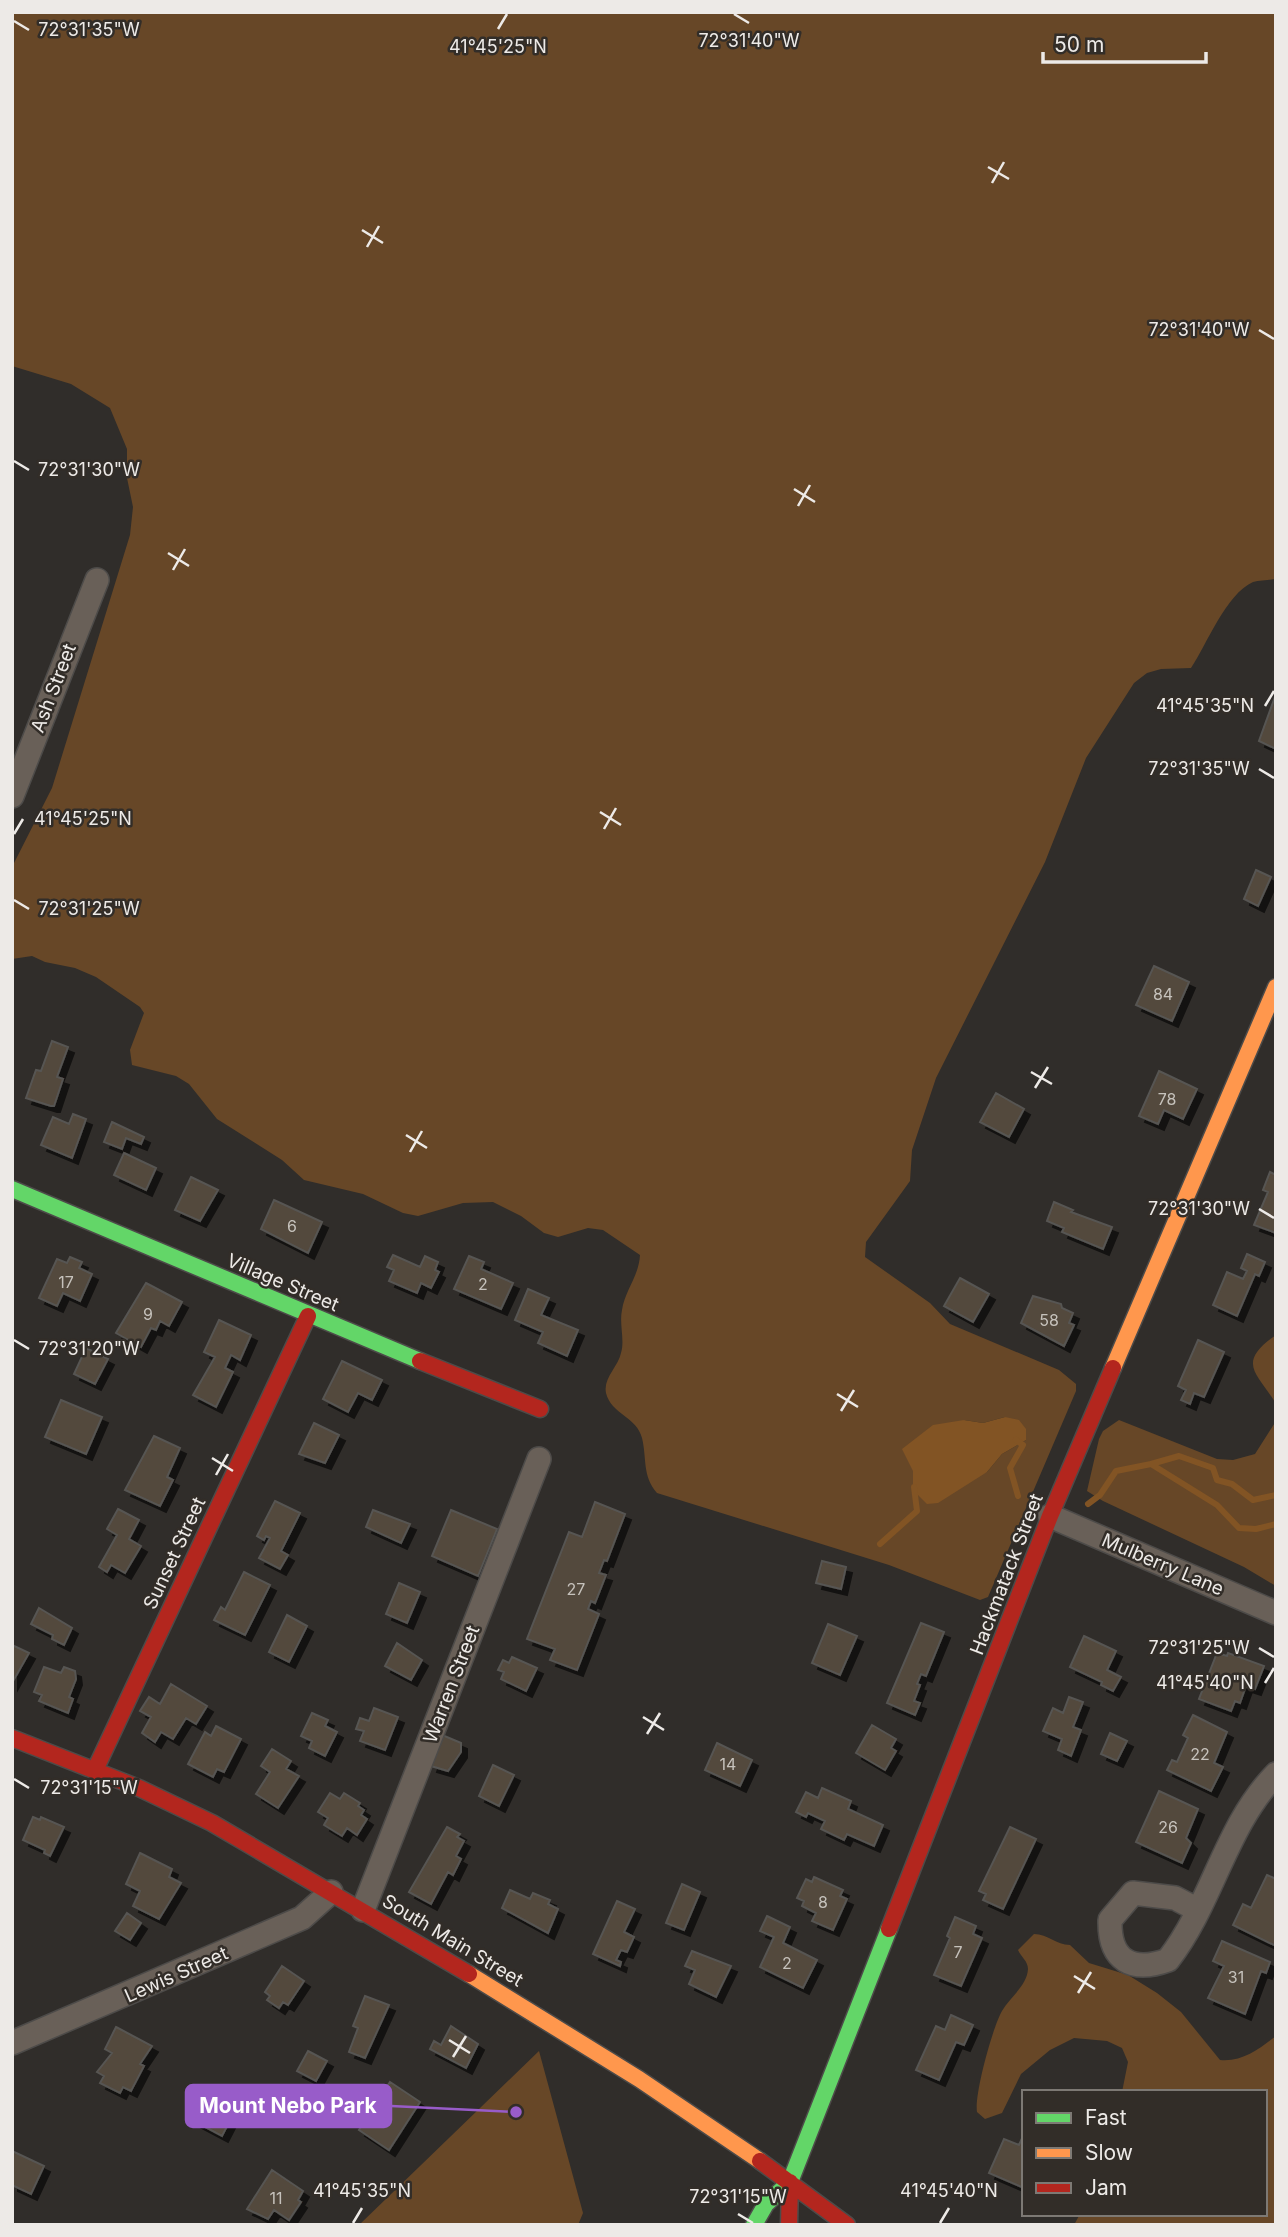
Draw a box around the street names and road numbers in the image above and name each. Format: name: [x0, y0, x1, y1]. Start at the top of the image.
street label: Ash Street: [26, 640, 81, 736]
street label: Village Street: [223, 1249, 342, 1316]
street label: Hackmatack Street: [965, 1490, 1048, 1658]
street label: Sunset Street: [138, 1494, 210, 1613]
street label: Mulberry Lane: [1098, 1528, 1227, 1601]
street label: Warren Street: [419, 1622, 484, 1746]
street label: South Main Street: [378, 1889, 527, 1992]
street label: Lewis Street: [121, 1941, 231, 2007]

